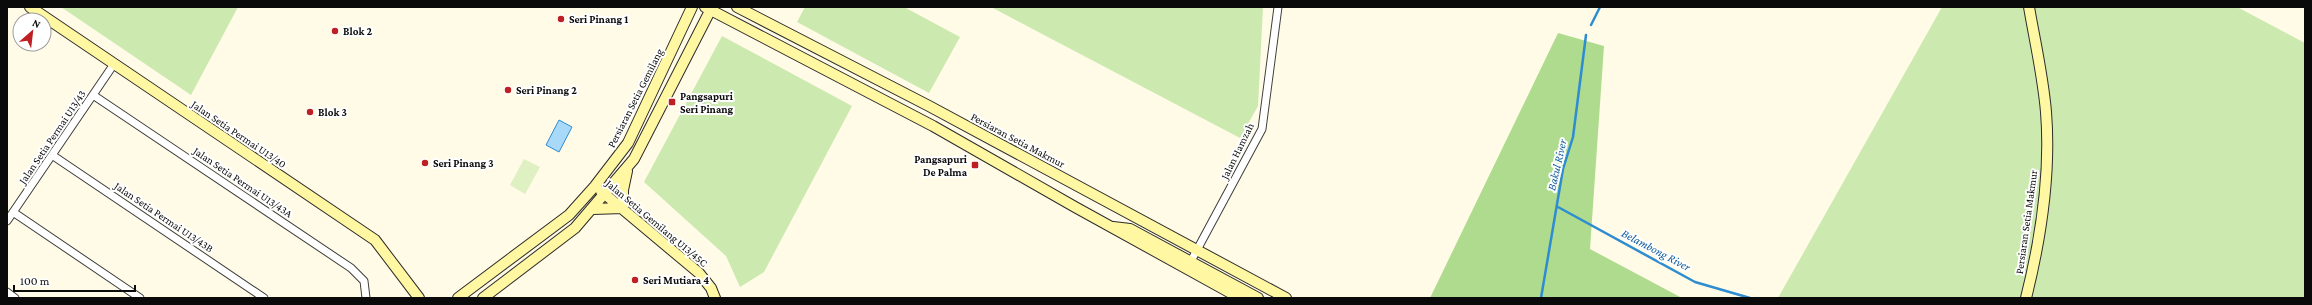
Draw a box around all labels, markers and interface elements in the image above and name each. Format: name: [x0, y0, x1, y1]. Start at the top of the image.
north arrow: [12, 12, 52, 52]
place label: Seri Pinang 1: [569, 13, 628, 25]
marker: Seri Pinang 1: [556, 14, 566, 24]
text: N: [31, 16, 43, 30]
place label: Blok 2: [343, 25, 372, 37]
marker: Blok 2: [330, 26, 340, 36]
street label: Persiaran Setia Gemilang: [605, 46, 666, 150]
place label: Seri Pinang 2: [516, 84, 577, 96]
marker: Seri Pinang 2: [503, 85, 513, 95]
street label: Jalan Setia Permai U13/43: [16, 88, 89, 188]
place label: Pangsapuri Seri Pinang: [680, 90, 734, 115]
street label: Jalan Setia Permai U13/40: [188, 97, 289, 171]
marker: Pangsapuri Seri Pinang: [667, 97, 677, 107]
place label: Blok 3: [318, 106, 347, 118]
marker: Blok 3: [305, 107, 315, 117]
street label: Persiaran Setia Makmur: [969, 110, 1067, 170]
street label: Jalan Hamzah: [1218, 121, 1257, 182]
water label: Bakul River: [1544, 137, 1570, 192]
street label: Jalan Setia Permai U13/43A: [190, 144, 295, 221]
place label: Pangsapuri De Palma: [914, 153, 968, 178]
place label: Seri Pinang 3: [433, 157, 494, 169]
marker: Seri Pinang 3: [420, 158, 430, 168]
marker: Pangsapuri De Palma: [970, 160, 980, 170]
street label: Persiaran Setia Makmur: [2013, 169, 2039, 275]
street label: Jalan Setia Gemilang U13/45C: [602, 176, 711, 270]
street label: Jalan Setia Permai U13/43B: [111, 179, 216, 255]
water label: Belambong River: [1619, 226, 1694, 274]
scale bar: [14, 267, 135, 293]
text: 100 m: [20, 274, 50, 288]
place label: Seri Mutiara 4: [643, 274, 709, 286]
marker: Seri Mutiara 4: [630, 275, 640, 285]

